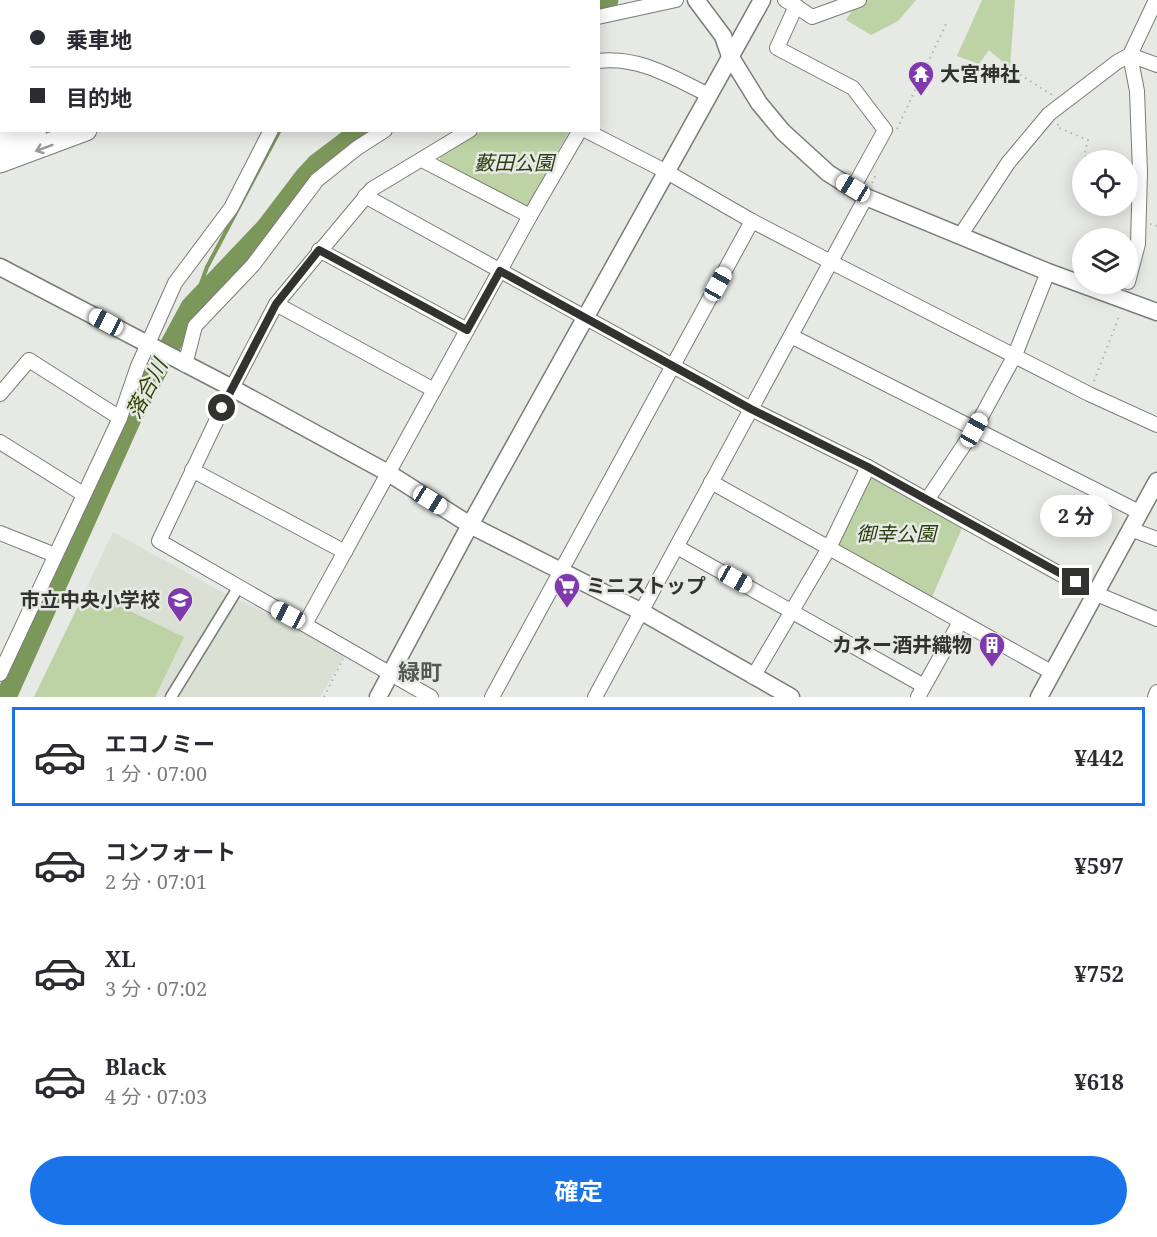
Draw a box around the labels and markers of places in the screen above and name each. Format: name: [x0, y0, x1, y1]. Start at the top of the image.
temple icon: 大宮神社: [906, 59, 936, 97]
place label: 大宮神社: [940, 60, 1020, 87]
supermarket icon: ミニストップ: [552, 571, 582, 609]
place label: ミニストップ: [586, 572, 706, 599]
school or university icon: 市立中央小学校: [165, 585, 195, 623]
place label: 市立中央小学校: [20, 586, 160, 613]
building icon: カネー酒井織物: [977, 630, 1007, 668]
place label: カネー酒井織物: [832, 631, 972, 658]

